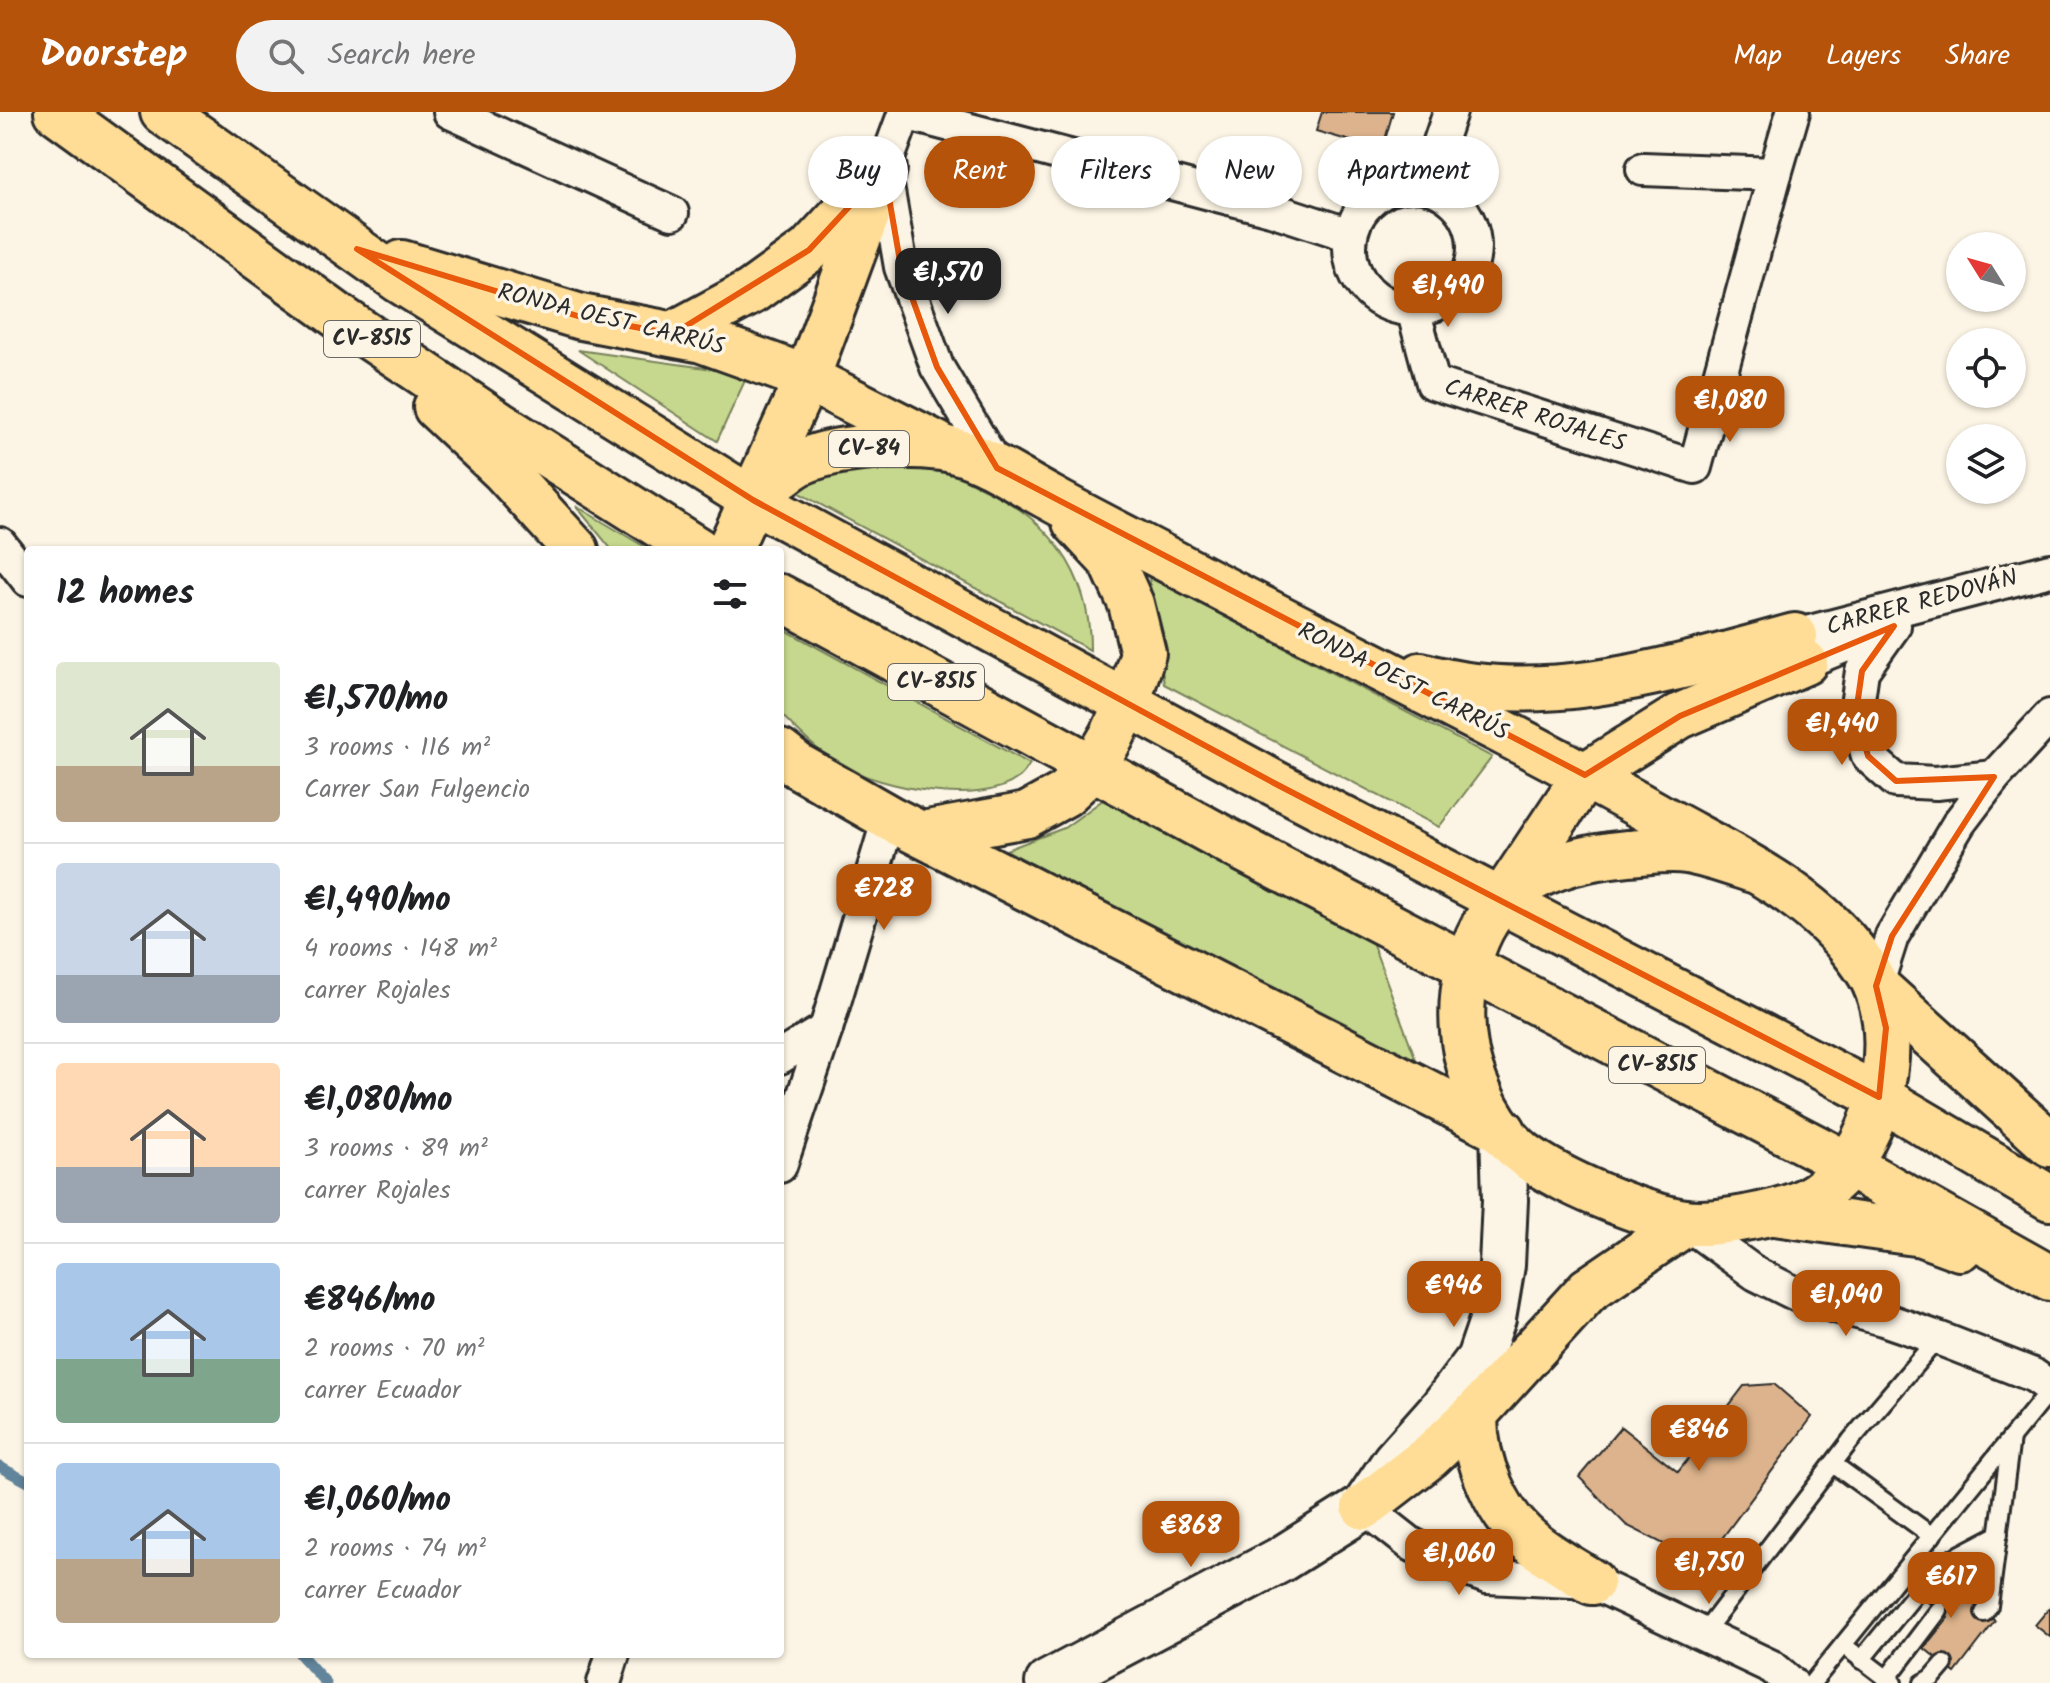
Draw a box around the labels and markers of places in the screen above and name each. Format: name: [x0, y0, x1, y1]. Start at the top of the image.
pin: €1,570: [883, 248, 1013, 316]
pin: €1,490: [1383, 261, 1513, 329]
pin: €1,080: [1665, 376, 1795, 444]
pin: €1,440: [1777, 699, 1907, 767]
pin: €728: [837, 864, 931, 932]
pin: €946: [1407, 1261, 1501, 1329]
pin: €1,040: [1781, 1270, 1911, 1338]
pin: €846: [1652, 1405, 1746, 1473]
pin: €868: [1144, 1501, 1238, 1569]
pin: €1,060: [1394, 1529, 1524, 1597]
pin: €1,750: [1644, 1538, 1774, 1606]
pin: €617: [1904, 1552, 1998, 1620]

